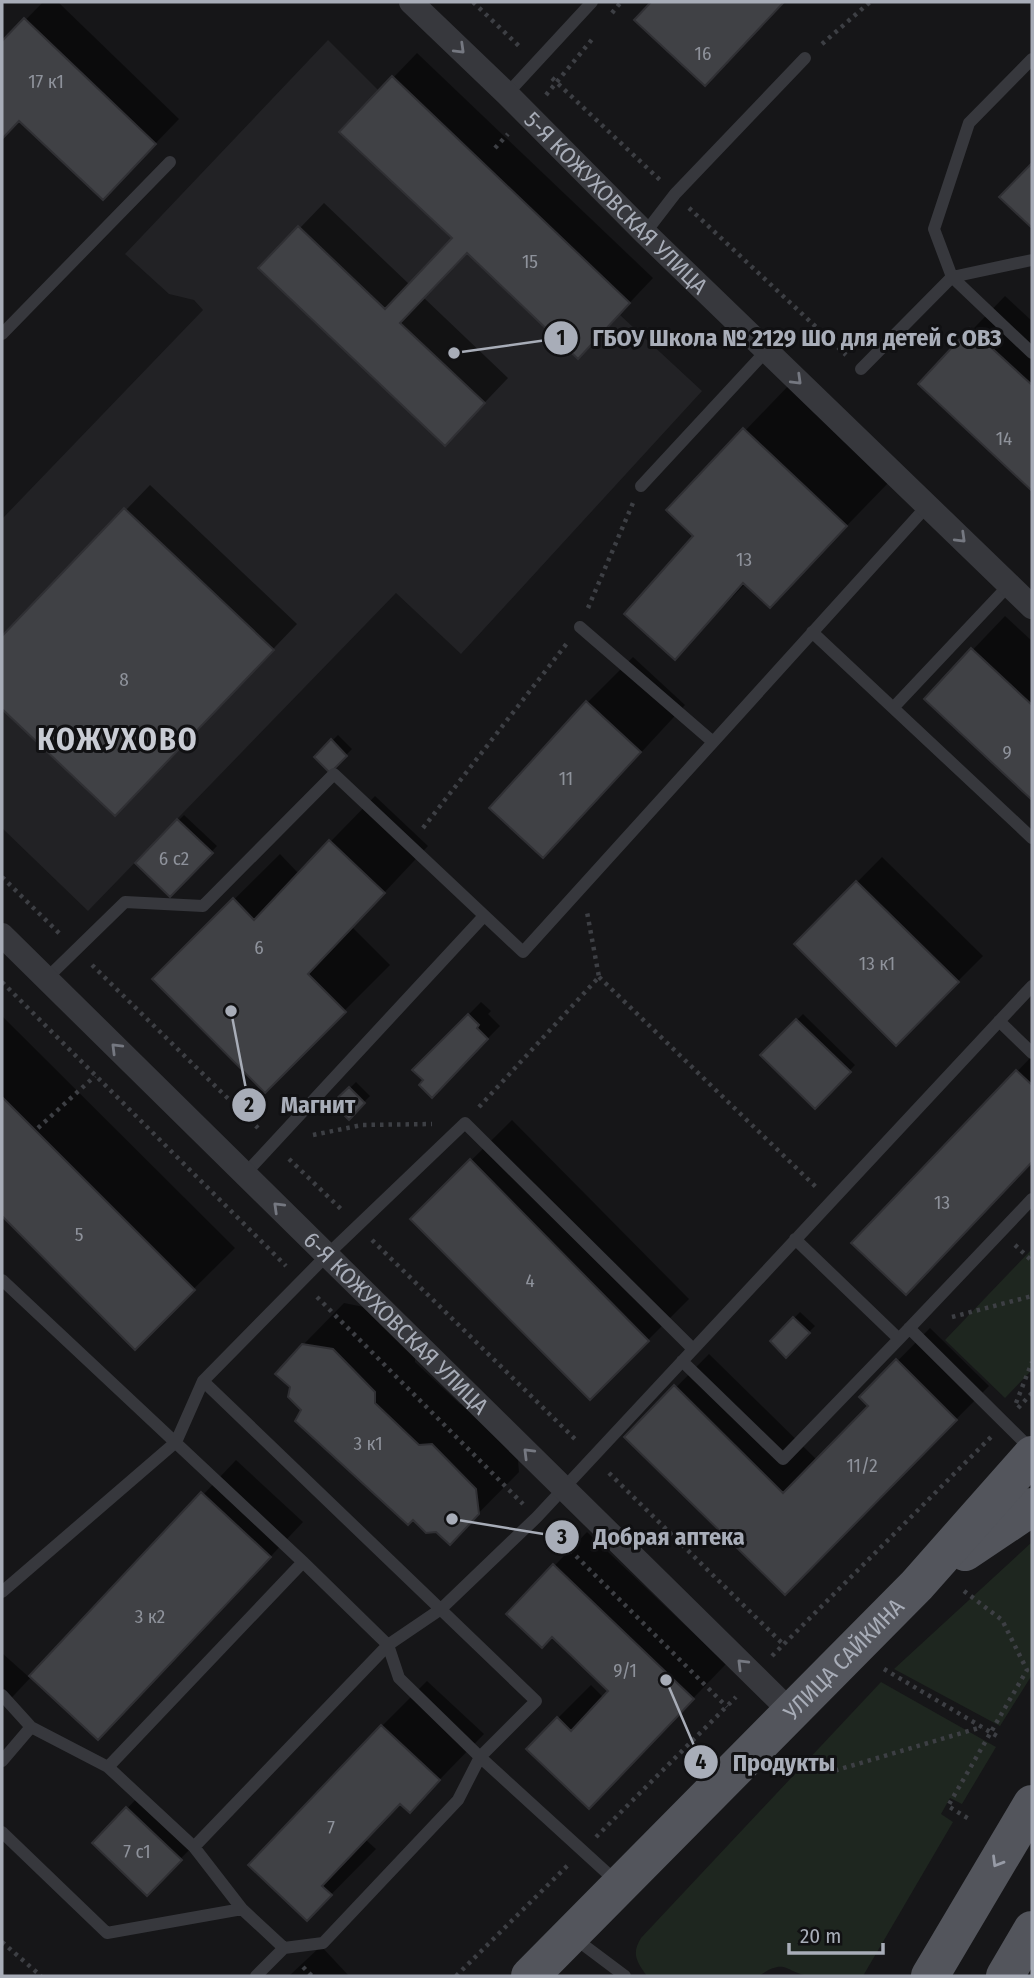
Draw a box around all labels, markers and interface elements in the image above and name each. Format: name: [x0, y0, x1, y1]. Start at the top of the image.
one-way arrow: [452, 41, 465, 53]
house number: 16: [695, 42, 711, 65]
house number: 17 к1: [28, 70, 64, 93]
street label: 5-Я КОЖУХОВСКАЯ УЛИЦА: [518, 106, 714, 300]
house number: 15: [522, 250, 538, 273]
callout: ГБОУ Школа № 2129 ШО для детей с ОВЗ: [543, 315, 1015, 360]
text: ГБОУ Школа № 2129 ШО для детей с ОВЗ: [593, 324, 1002, 352]
text: 1: [557, 325, 565, 351]
one-way arrow: [789, 371, 802, 384]
house number: 14: [996, 427, 1012, 450]
one-way arrow: [953, 530, 966, 543]
house number: 13: [736, 548, 752, 571]
house number: 8: [119, 668, 129, 691]
district label: КОЖУХОВО: [37, 722, 199, 758]
house number: 9: [1002, 741, 1012, 764]
house number: 11: [559, 767, 573, 790]
house number: 6 с2: [159, 847, 189, 870]
house number: 6: [254, 936, 264, 959]
house number: 13 к1: [859, 952, 895, 975]
one-way arrow: [111, 1043, 124, 1056]
callout: Магнит: [232, 1082, 369, 1127]
text: Магнит: [281, 1091, 356, 1119]
text: 2: [243, 1092, 254, 1118]
house number: 13: [934, 1191, 950, 1214]
one-way arrow: [273, 1203, 286, 1216]
house number: 5: [75, 1223, 83, 1246]
street label: 6-Я КОЖУХОВСКАЯ УЛИЦА: [298, 1226, 494, 1420]
house number: 4: [525, 1269, 535, 1292]
house number: 3 к1: [353, 1432, 383, 1455]
one-way arrow: [523, 1448, 536, 1461]
house number: 11/2: [846, 1454, 878, 1477]
callout: Добрая аптека: [544, 1514, 758, 1559]
text: Добрая аптека: [592, 1523, 745, 1551]
text: 3: [556, 1524, 567, 1550]
street label: УЛИЦА САЙКИНА: [777, 1592, 910, 1726]
house number: 3 к2: [135, 1605, 165, 1628]
house number: 9/1: [613, 1659, 637, 1682]
one-way arrow: [738, 1660, 750, 1672]
callout: Продукты: [684, 1740, 849, 1785]
text: 4: [696, 1749, 707, 1775]
text: Продукты: [733, 1749, 835, 1777]
house number: 7: [327, 1816, 335, 1839]
house number: 7 с1: [123, 1840, 151, 1863]
one-way arrow: [993, 1855, 1006, 1868]
scale bar: [789, 1912, 884, 1956]
text: 20 m: [800, 1923, 841, 1949]

